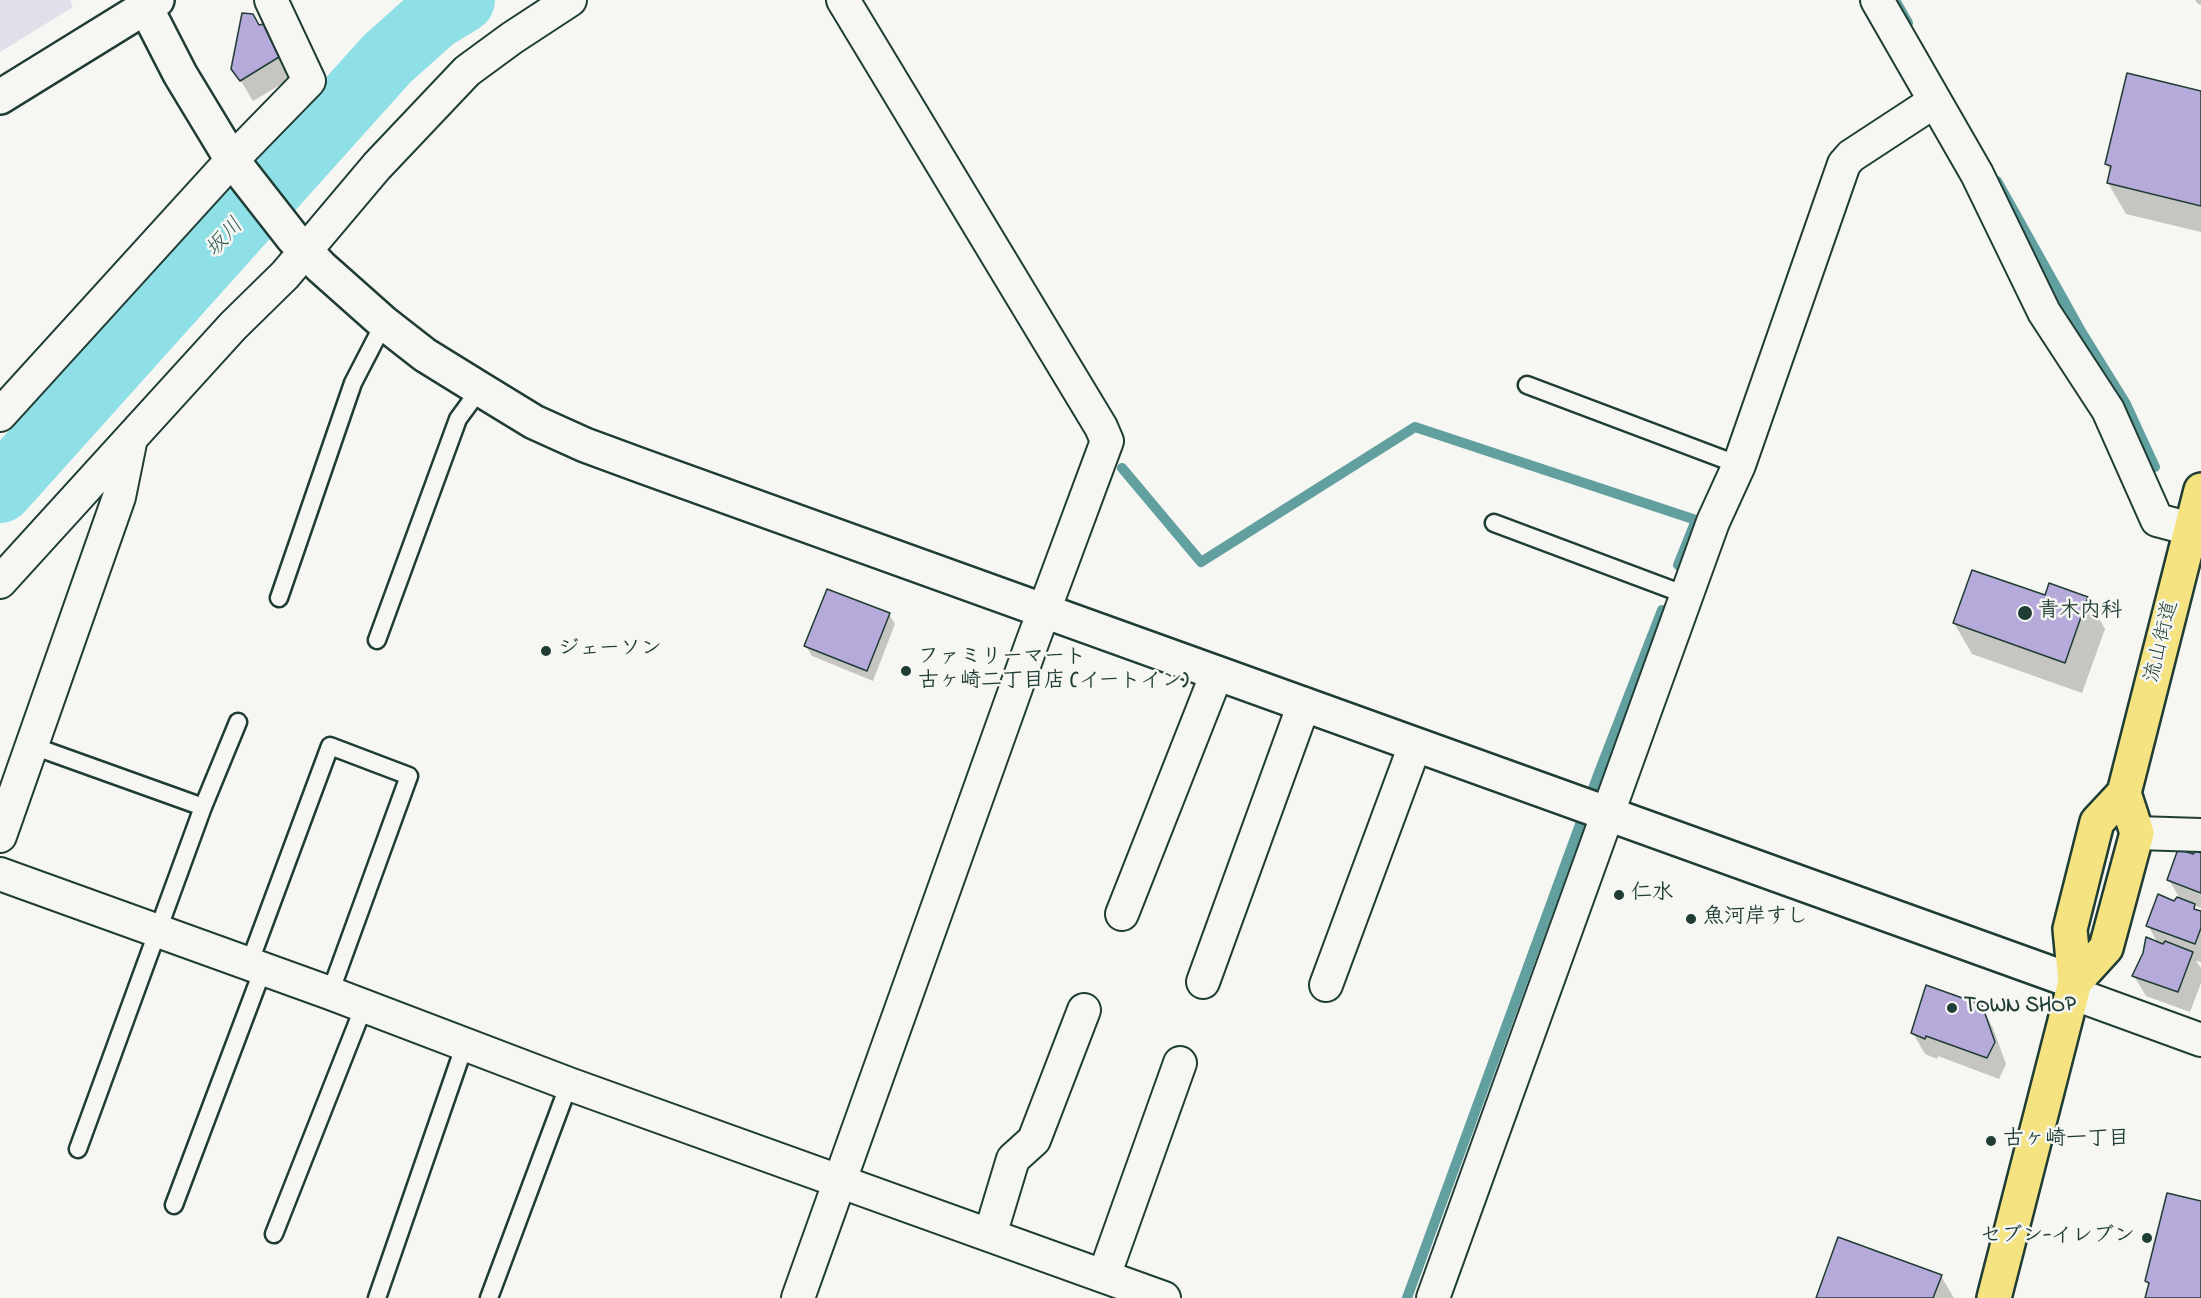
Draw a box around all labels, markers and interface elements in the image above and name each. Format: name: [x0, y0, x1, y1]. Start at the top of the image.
water label: 坂川: [201, 214, 251, 264]
street label: 流山街道: [2141, 598, 2185, 686]
place label: 青木内科: [2038, 600, 2122, 626]
marker: 青木内科: [2016, 604, 2034, 622]
place label: ジェーソン: [558, 638, 662, 664]
marker: ジェーソン: [539, 644, 553, 658]
place label: ファミリーマート 古ヶ崎二丁目店 (イートイン): [918, 646, 1189, 696]
marker: ファミリーマート 古ヶ崎二丁目店 (イートイン): [899, 664, 913, 678]
place label: 仁水: [1631, 882, 1673, 908]
marker: 仁水: [1612, 888, 1626, 902]
place label: 魚河岸すし: [1703, 906, 1808, 932]
marker: 魚河岸すし: [1684, 912, 1698, 926]
place label: TOWN SHOP: [1964, 995, 2076, 1021]
marker: TOWN SHOP: [1945, 1001, 1959, 1015]
place label: 古ヶ崎一丁目: [2003, 1128, 2129, 1154]
marker: 古ヶ崎一丁目: [1984, 1134, 1998, 1148]
place label: セブン-イレブン: [1980, 1225, 2135, 1251]
marker: セブン-イレブン: [2140, 1231, 2154, 1245]

